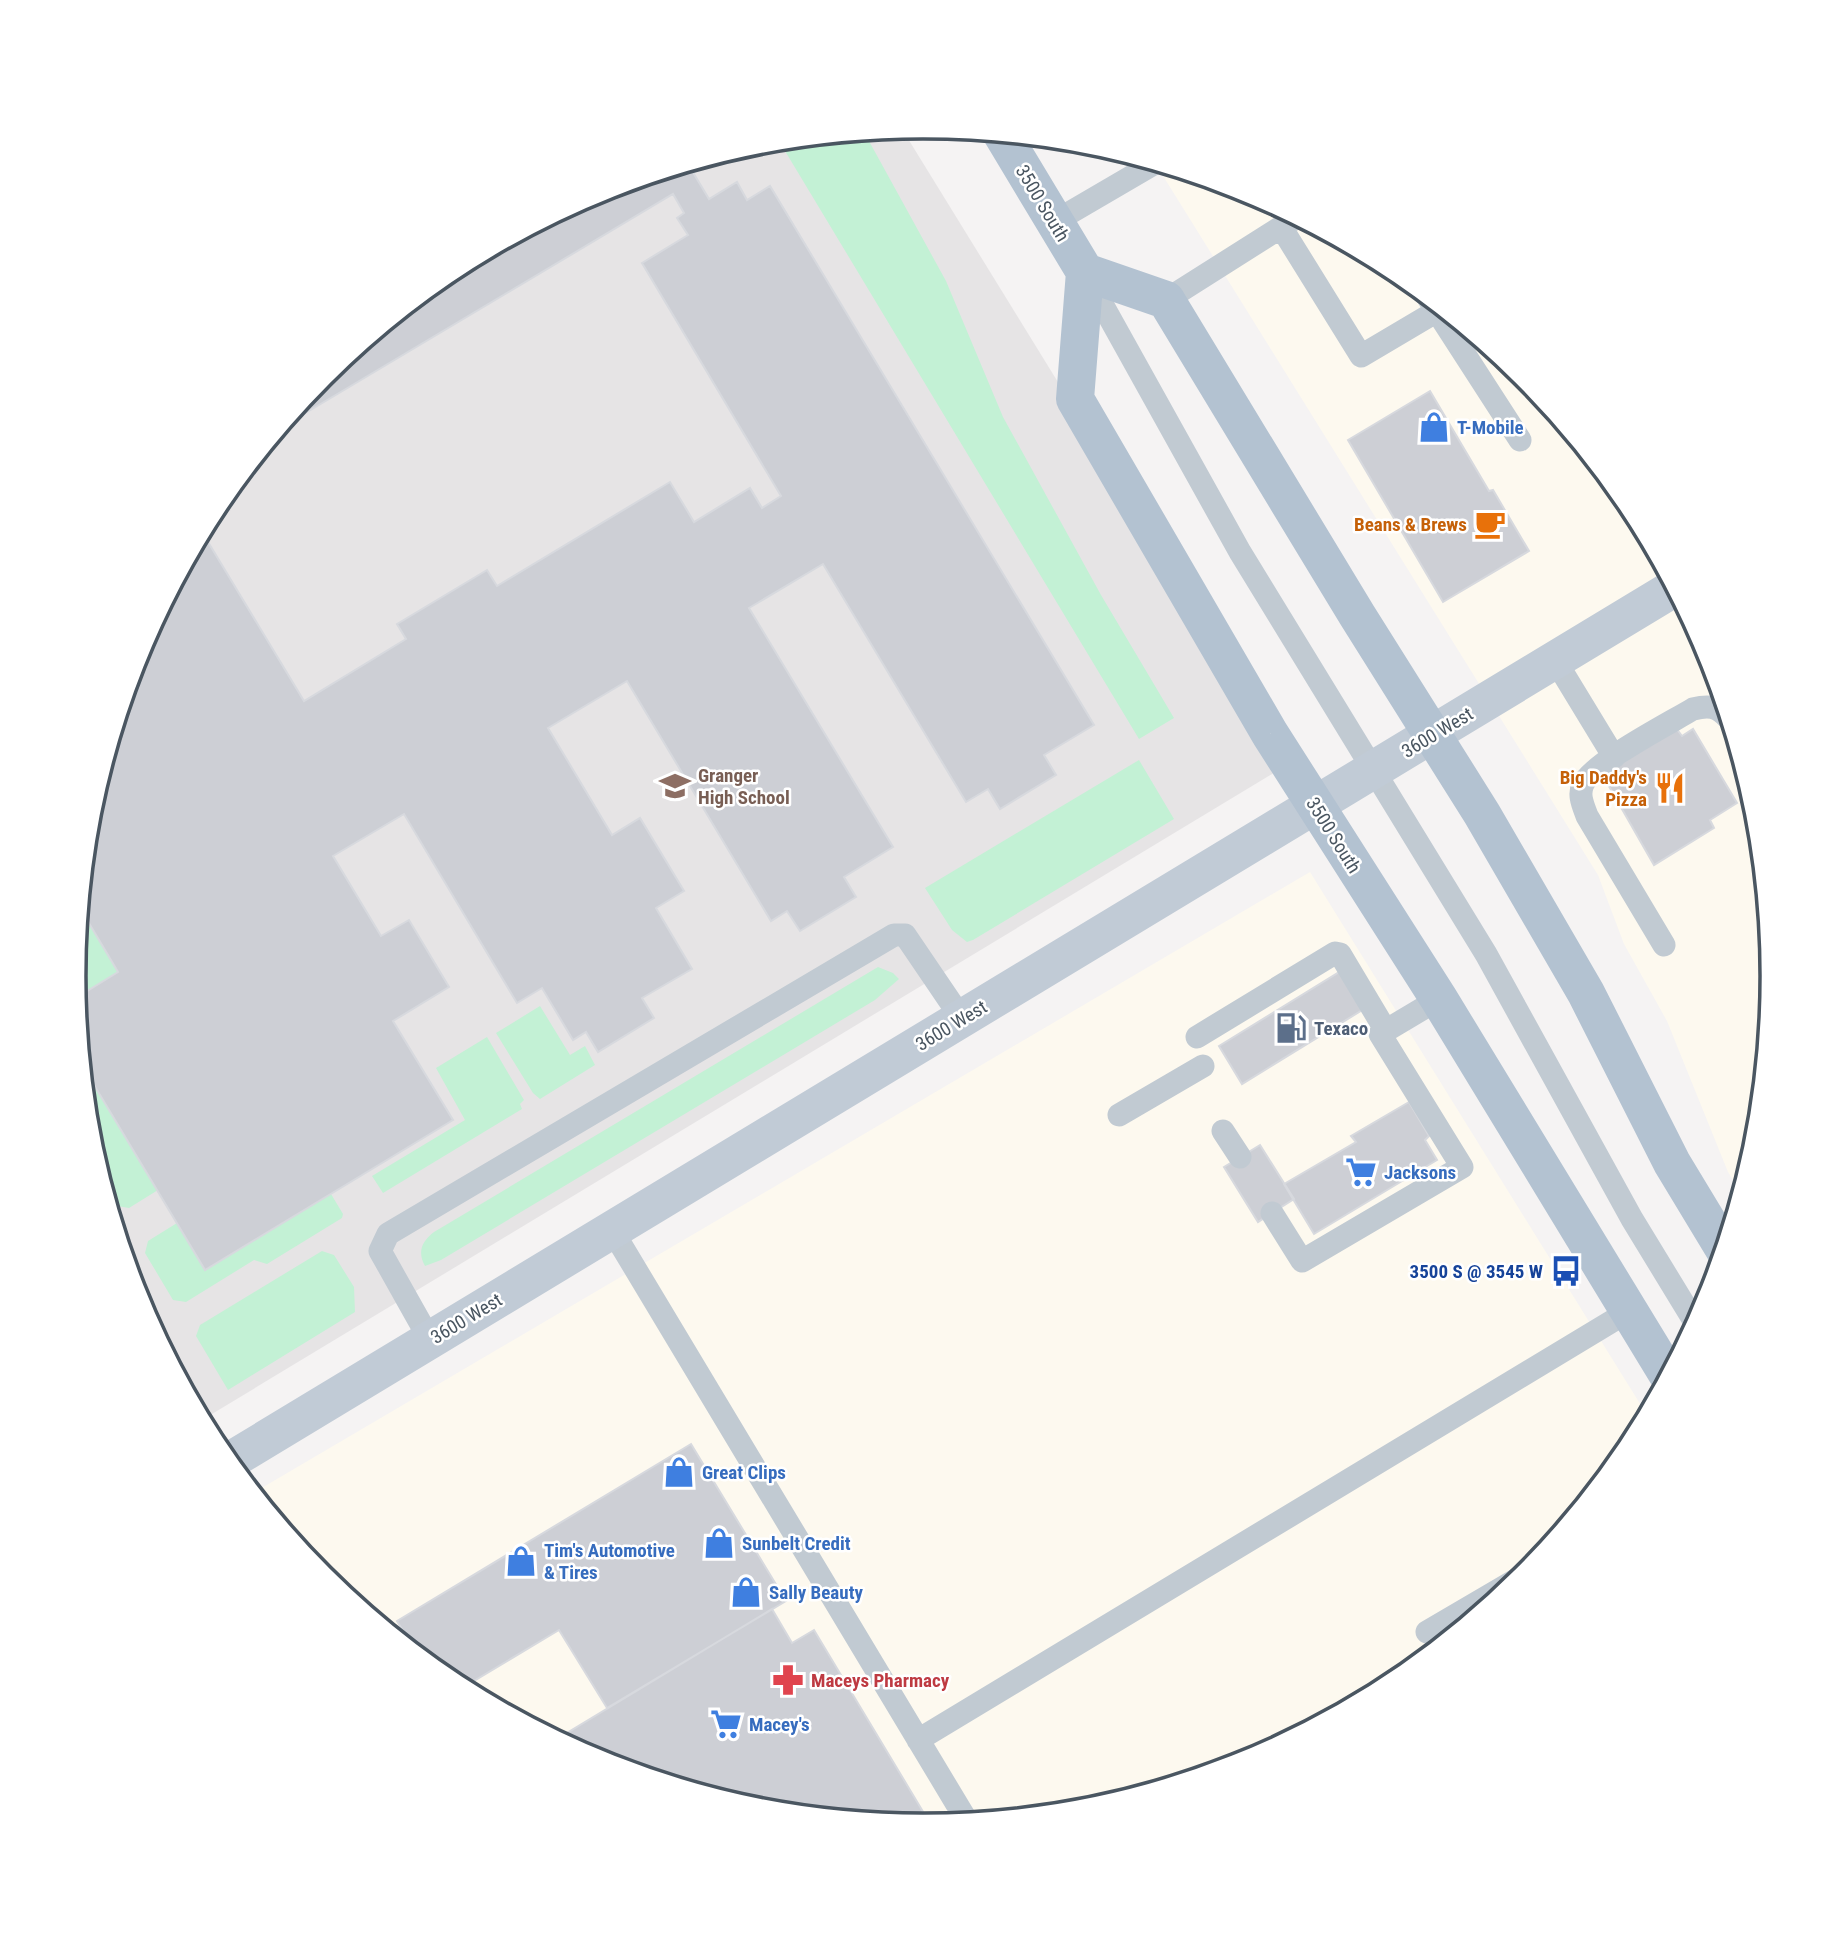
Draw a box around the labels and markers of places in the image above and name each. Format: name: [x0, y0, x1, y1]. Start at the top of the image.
shop icon: T-Mobile: [1417, 410, 1451, 444]
place label: T-Mobile: [1457, 416, 1524, 439]
cafe icon: Beans & Brews: [1473, 507, 1507, 541]
place label: Beans & Brews: [1354, 513, 1467, 536]
place label: Granger High School: [698, 764, 790, 809]
place label: Big Daddy's Pizza: [1560, 766, 1647, 811]
school or university icon: Granger High School: [658, 769, 692, 803]
restaurant icon: Big Daddy's Pizza: [1653, 771, 1687, 805]
fuel station icon: Texaco: [1274, 1011, 1308, 1045]
place label: Texaco: [1314, 1017, 1368, 1040]
supermarket icon: Jacksons: [1344, 1155, 1378, 1189]
place label: Jacksons: [1384, 1161, 1456, 1184]
bus stop icon: 3500 S @ 3545 W: [1549, 1254, 1583, 1288]
place label: 3500 S @ 3545 W: [1410, 1260, 1543, 1283]
shop icon: Great Clips: [662, 1455, 696, 1489]
place label: Great Clips: [702, 1461, 786, 1484]
shop icon: Sunbelt Credit: [702, 1526, 736, 1560]
place label: Sunbelt Credit: [742, 1532, 851, 1555]
place label: Tim's Automotive & Tires: [544, 1539, 675, 1584]
shop icon: Tim's Automotive & Tires: [504, 1544, 538, 1578]
shop icon: Sally Beauty: [729, 1575, 763, 1609]
place label: Sally Beauty: [769, 1581, 863, 1604]
pharmacy icon: Maceys Pharmacy: [771, 1663, 805, 1697]
place label: Maceys Pharmacy: [811, 1669, 950, 1692]
supermarket icon: Macey's: [709, 1707, 743, 1741]
place label: Macey's: [749, 1713, 810, 1736]

